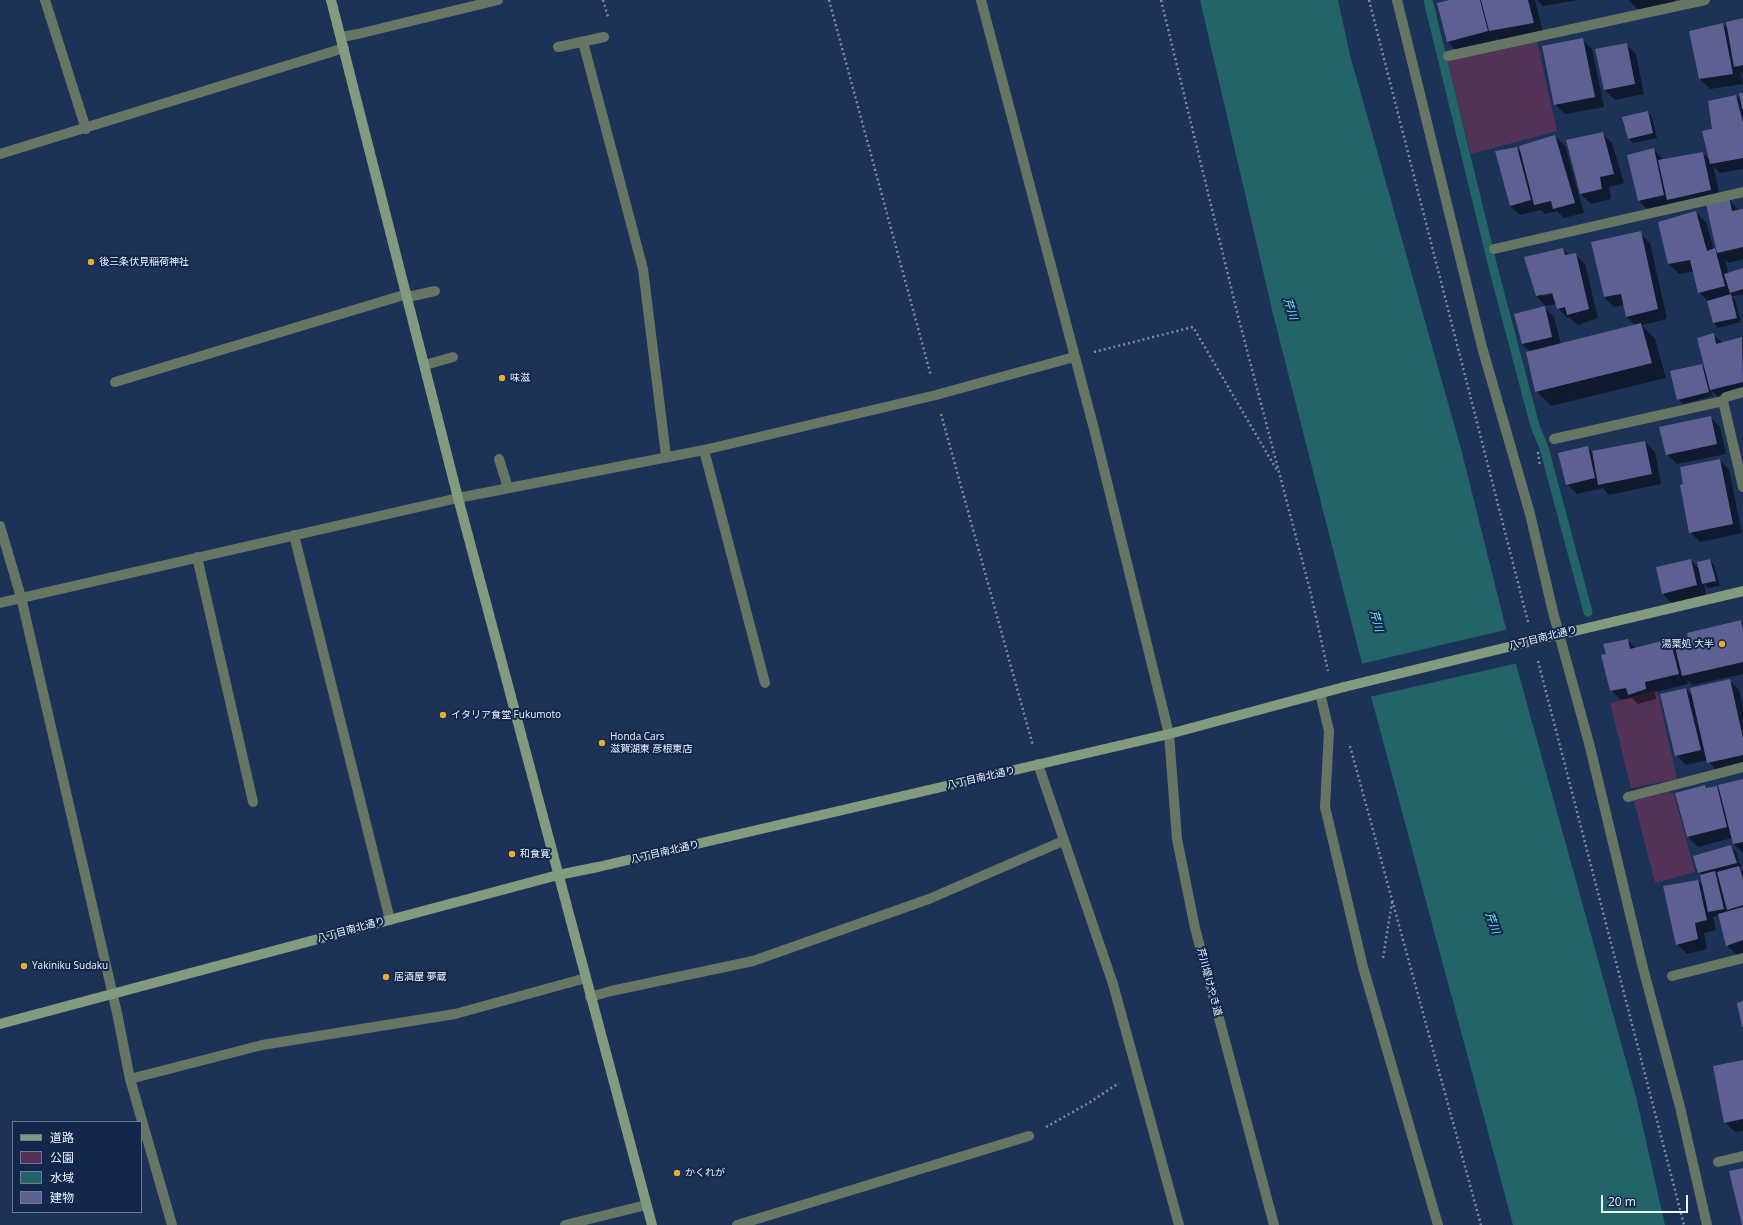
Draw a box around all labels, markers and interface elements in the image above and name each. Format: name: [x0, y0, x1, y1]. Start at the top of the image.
place label: 後三条伏見稲荷神社: [99, 256, 189, 268]
marker: 後三条伏見稲荷神社: [86, 257, 96, 267]
water label: 芹川: [1280, 296, 1300, 322]
place label: 味滋: [510, 372, 530, 384]
marker: 味滋: [497, 373, 507, 383]
water label: 芹川: [1367, 609, 1385, 633]
street label: 八丁目南北通り: [1508, 624, 1578, 652]
place label: 湯葉処 大半: [1661, 638, 1714, 650]
marker: 湯葉処 大半: [1717, 639, 1727, 649]
place label: イタリア食堂 Fukumoto: [451, 709, 561, 721]
marker: イタリア食堂 Fukumoto: [438, 710, 448, 720]
place label: Honda Cars 滋賀湖東 彦根東店: [610, 731, 693, 754]
marker: Honda Cars 滋賀湖東 彦根東店: [597, 738, 607, 748]
street label: 八丁目南北通り: [946, 764, 1016, 792]
street label: 八丁目南北通り: [630, 838, 700, 866]
place label: 和食寛: [520, 848, 550, 860]
marker: 和食寛: [507, 849, 517, 859]
water label: 芹川: [1482, 910, 1502, 936]
street label: 八丁目南北通り: [316, 915, 386, 945]
street label: 芹川堤けやき道: [1194, 947, 1224, 1017]
place label: Yakiniku Sudaku: [32, 960, 108, 972]
marker: Yakiniku Sudaku: [19, 961, 29, 971]
place label: 居酒屋 夢蔵: [394, 971, 447, 983]
marker: 居酒屋 夢蔵: [381, 972, 391, 982]
legend: [12, 1121, 142, 1213]
text: 道路: [50, 1129, 74, 1146]
text: 公園: [50, 1149, 74, 1166]
place label: かくれが: [685, 1167, 725, 1179]
marker: かくれが: [672, 1168, 682, 1178]
text: 水域: [50, 1169, 74, 1186]
scale bar: [1603, 1187, 1690, 1213]
text: 建物: [50, 1189, 74, 1206]
text: 20 m: [1608, 1193, 1636, 1210]

